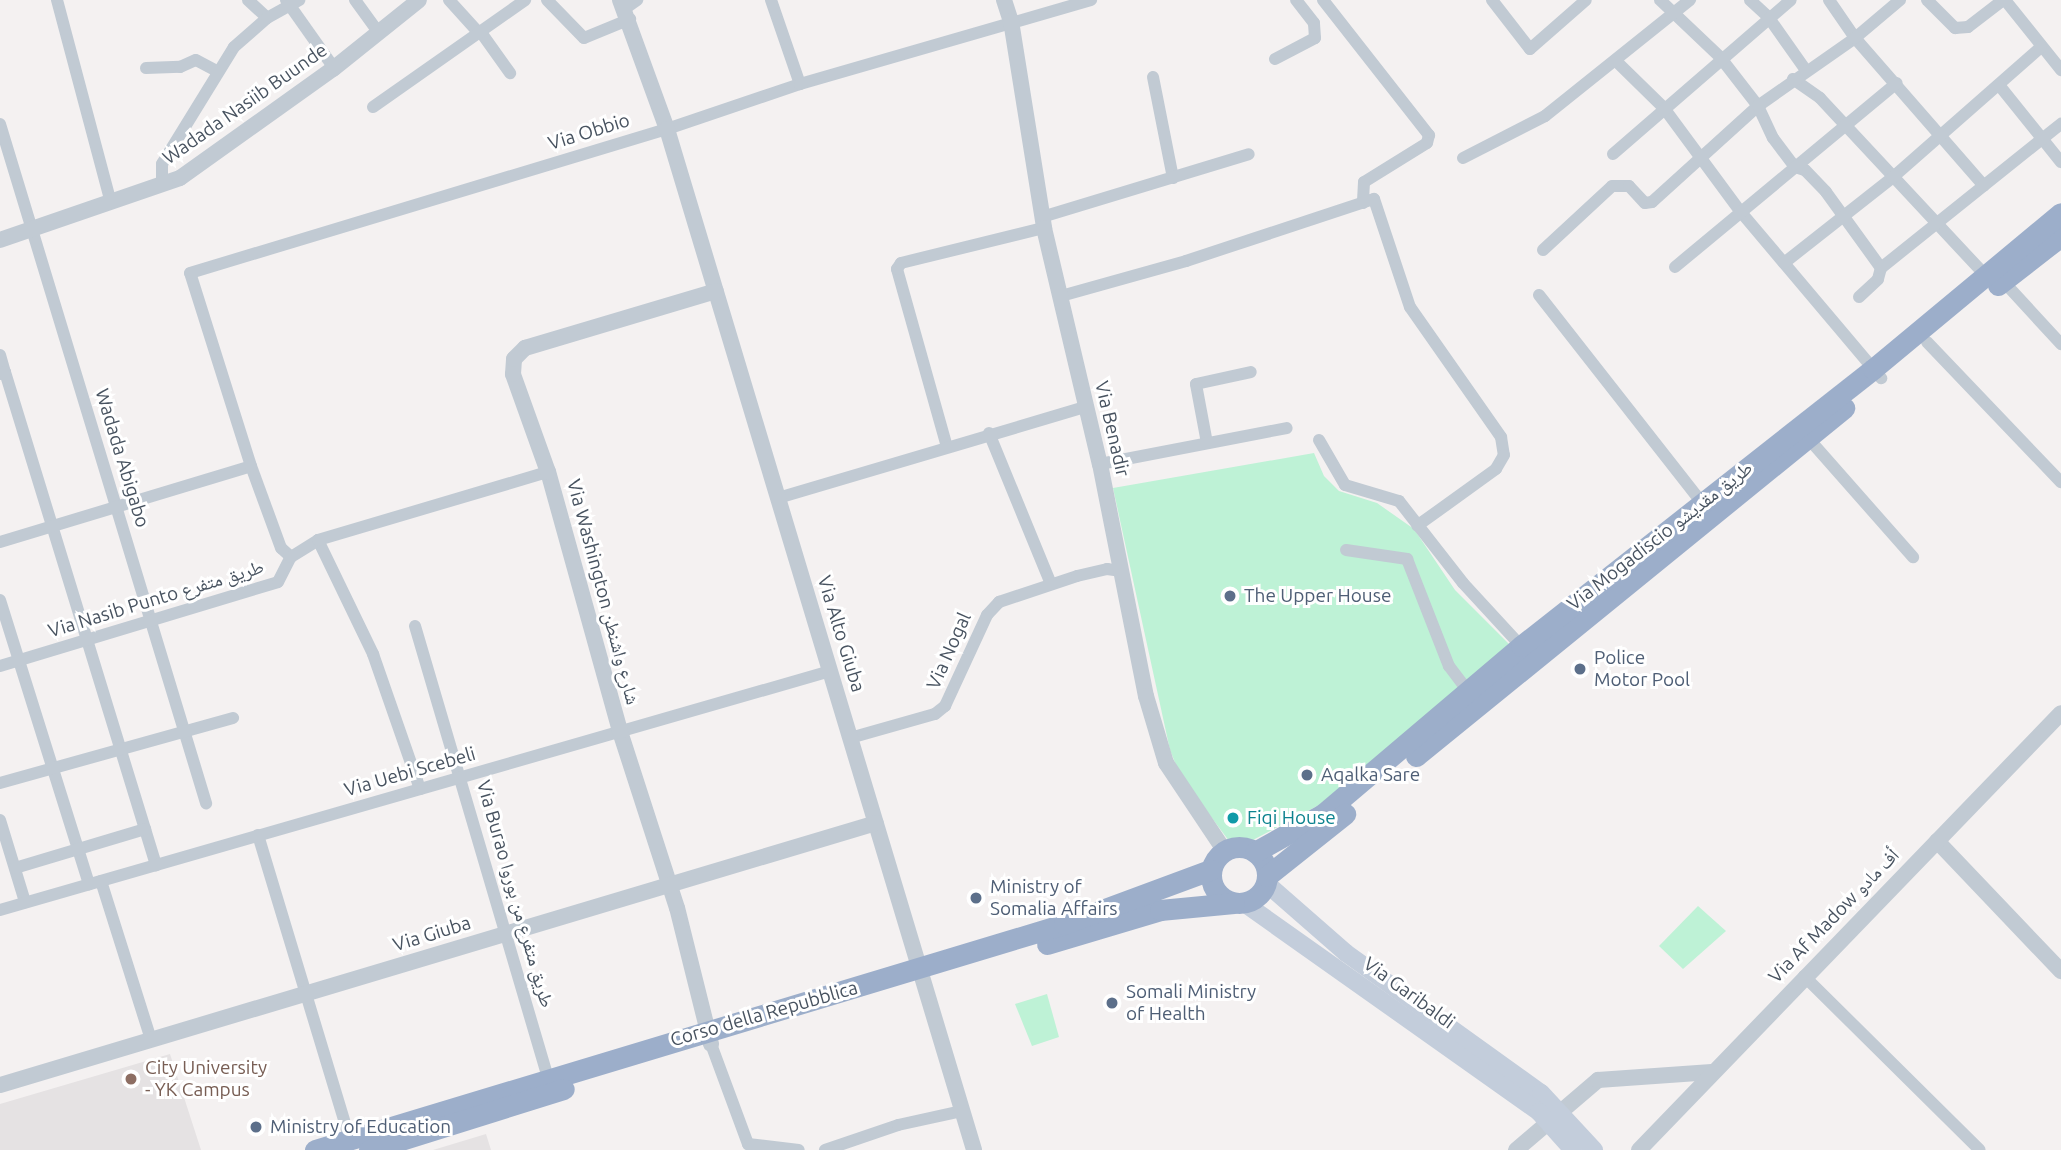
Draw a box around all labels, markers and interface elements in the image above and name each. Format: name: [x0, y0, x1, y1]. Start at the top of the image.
street label: Wadada Nasiib Buunde: [158, 39, 332, 169]
street label: Via Obbio: [545, 109, 633, 155]
street label: Via Benadir: [1090, 379, 1134, 479]
street label: Wadada Abigabo: [90, 386, 154, 530]
street label: Via Mogadiscio طريق مقديشو: [1563, 457, 1757, 615]
street label: Via Washington شارع واشنطن: [562, 477, 644, 707]
street label: Via Nasib Punto طريق متفرع: [45, 555, 267, 643]
street label: Via Alto Giuba: [812, 573, 870, 695]
place label: The Upper House: [1244, 585, 1391, 607]
marker: The Upper House: [1222, 588, 1238, 604]
street label: Via Nogal: [922, 609, 976, 693]
place label: Police Motor Pool: [1594, 647, 1690, 691]
marker: Police Motor Pool: [1572, 661, 1588, 677]
street label: Via Uebi Scebeli: [342, 742, 478, 802]
place label: Aqalka Sare: [1321, 764, 1420, 786]
marker: Aqalka Sare: [1299, 767, 1315, 783]
street label: Via Burao طريق متفرع من بوروا: [472, 778, 558, 1010]
place label: Fiqi House: [1247, 807, 1336, 829]
marker: Fiqi House: [1225, 810, 1241, 826]
street label: Via Af Madow أف مادو: [1764, 844, 1904, 988]
place label: Ministry of Somalia Affairs: [990, 876, 1118, 920]
marker: Ministry of Somalia Affairs: [968, 890, 984, 906]
street label: Via Giuba: [390, 911, 474, 957]
street label: Via Garibaldi: [1359, 952, 1459, 1034]
street label: Corso della Repubblica: [668, 976, 860, 1052]
place label: Somali Ministry of Health: [1126, 981, 1256, 1025]
marker: Somali Ministry of Health: [1104, 995, 1120, 1011]
place label: City University - YK Campus: [145, 1057, 267, 1101]
marker: City University - YK Campus: [123, 1071, 139, 1087]
place label: Ministry of Education: [270, 1116, 451, 1138]
marker: Ministry of Education: [248, 1119, 264, 1135]

